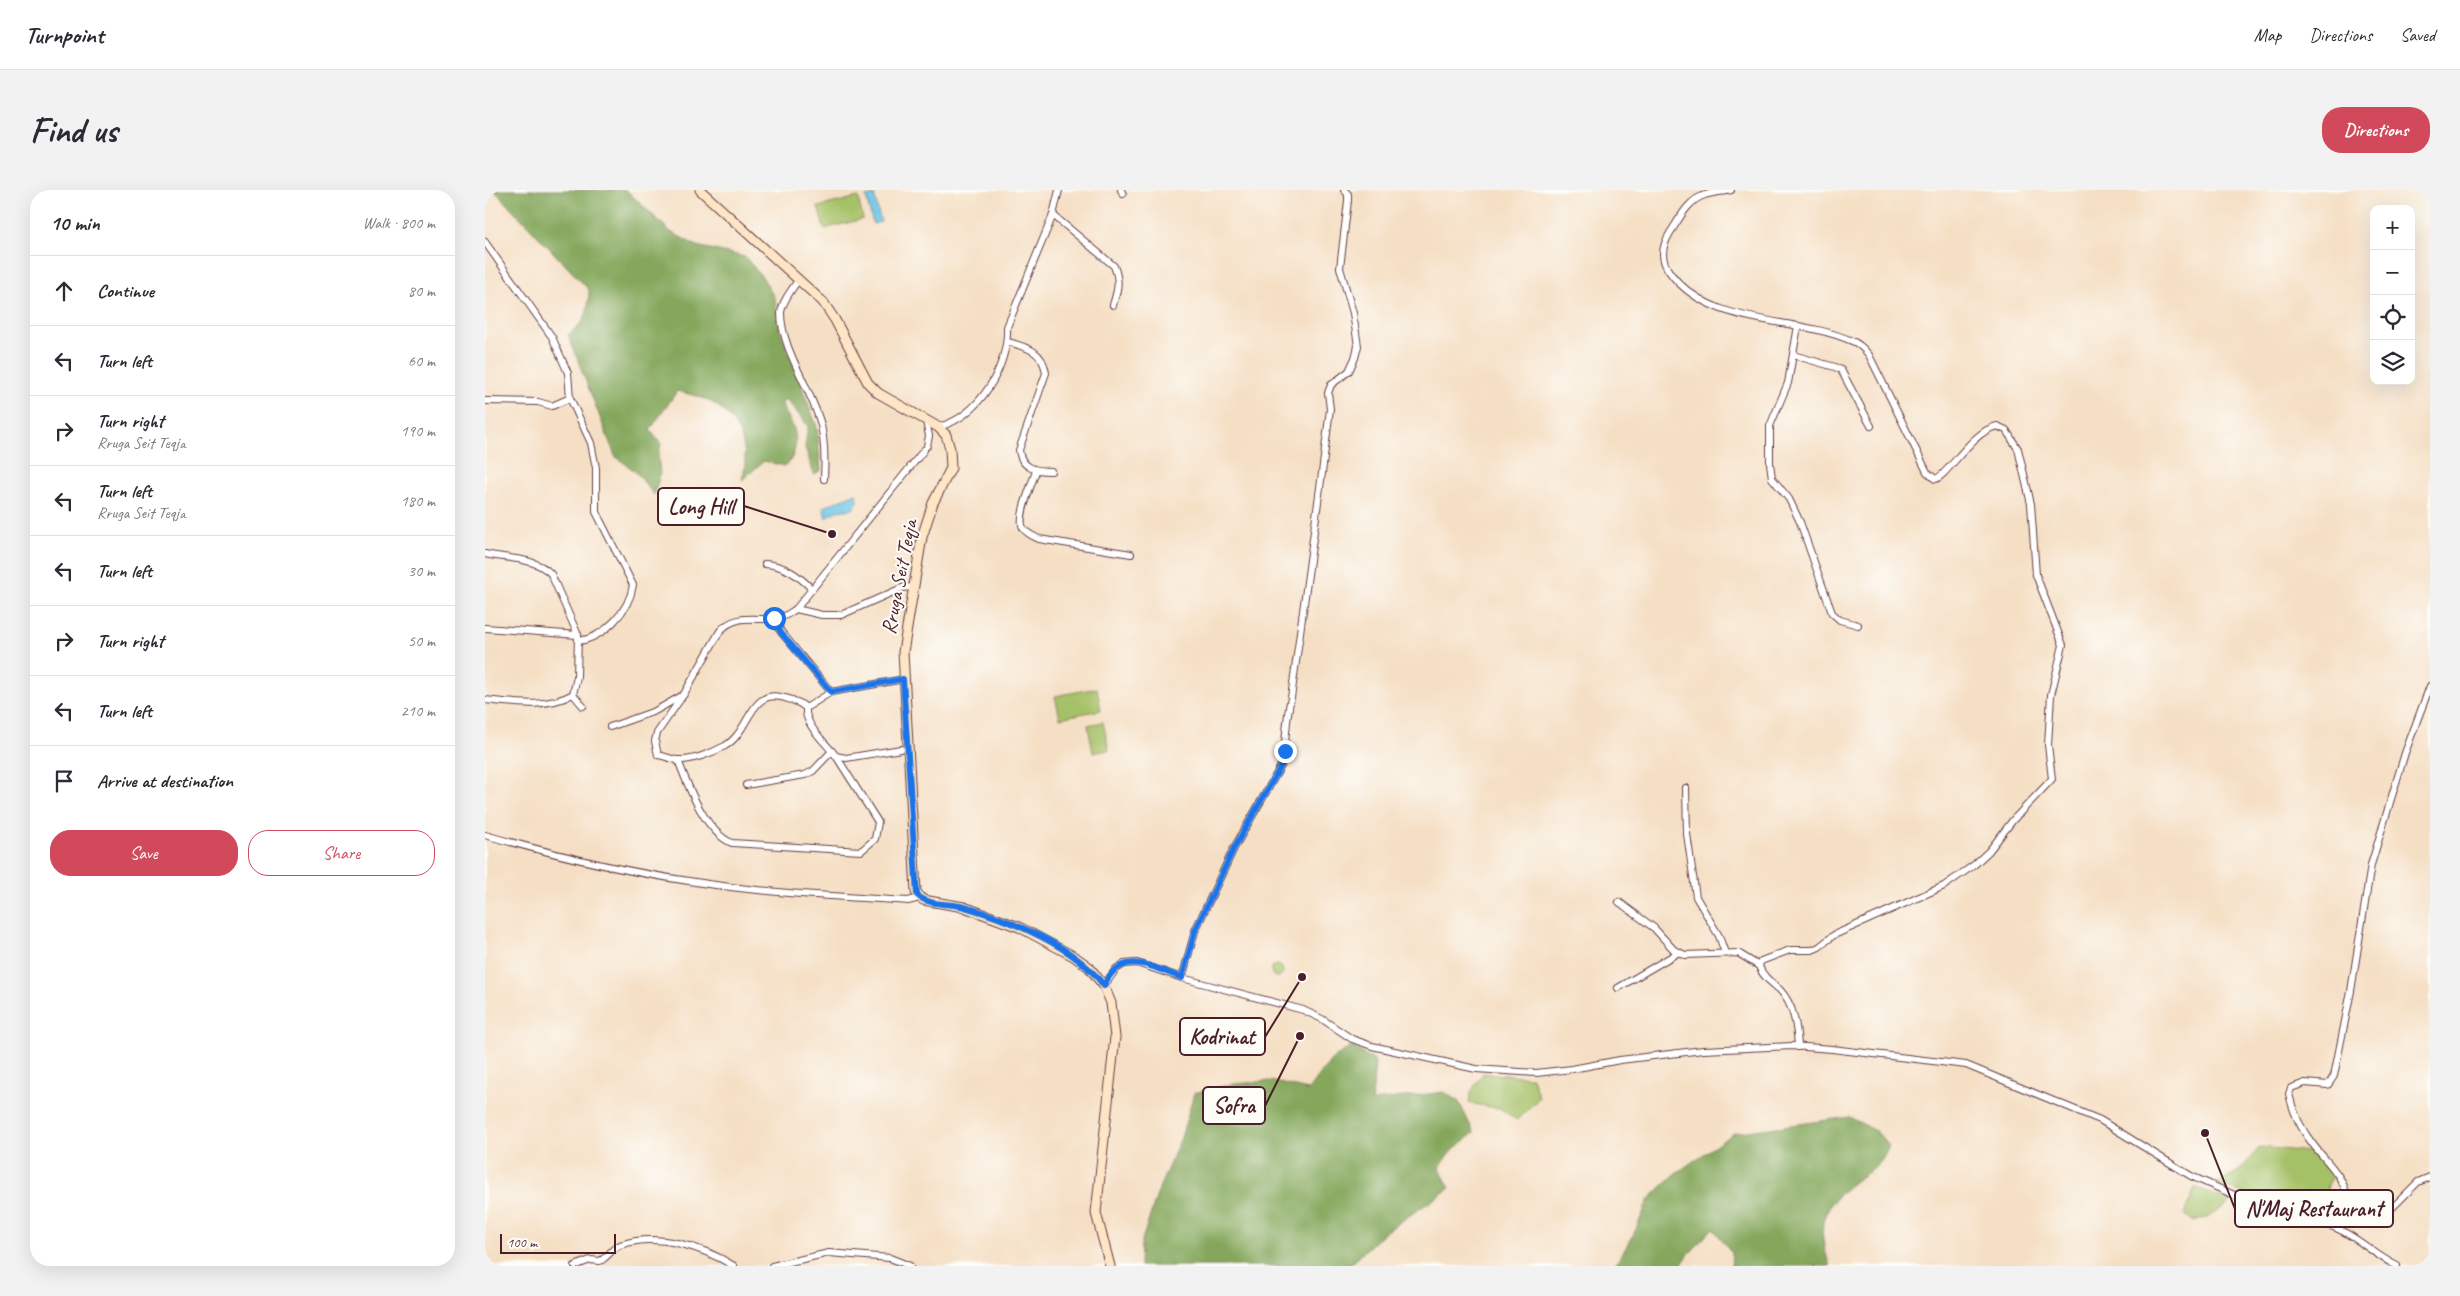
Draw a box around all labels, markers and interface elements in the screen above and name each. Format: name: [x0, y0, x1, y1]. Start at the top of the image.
text: Turnpoint: [25, 20, 104, 50]
text: Map: [2254, 24, 2281, 46]
text: Directions: [2309, 24, 2372, 46]
text: Saved: [2400, 24, 2435, 46]
button: Directions: [2322, 107, 2430, 153]
text: Find us: [30, 108, 117, 153]
map controls: [2370, 205, 2415, 385]
button: +: [2370, 205, 2415, 250]
text: 10 min: [50, 210, 100, 236]
text: Walk · 800 m: [363, 213, 435, 233]
button: −: [2370, 250, 2415, 295]
icon: ahead: [50, 277, 78, 305]
text: Continue: [97, 279, 154, 303]
text: 80 m: [408, 281, 435, 301]
button: locate: [2370, 295, 2415, 340]
button: layers: [2370, 340, 2415, 385]
icon: left: [50, 347, 78, 375]
text: Turn left: [97, 349, 152, 373]
text: 60 m: [408, 351, 435, 371]
text: Turn right: [97, 409, 164, 433]
icon: right: [50, 417, 78, 445]
text: 190 m: [401, 421, 435, 441]
text: Rruga Seit Teqja: [97, 433, 185, 453]
text: Turn left: [97, 479, 152, 503]
icon: left: [50, 487, 78, 515]
callout: Long Hill: [658, 488, 744, 525]
text: 180 m: [401, 491, 435, 511]
text: Long Hill: [668, 493, 738, 521]
text: Rruga Seit Teqja: [97, 503, 185, 523]
street label: Rruga Seit Teqja: [875, 515, 923, 636]
icon: left: [50, 557, 78, 585]
text: Turn left: [97, 559, 152, 583]
text: 30 m: [408, 561, 435, 581]
route start: [763, 607, 786, 630]
icon: right: [50, 627, 78, 655]
text: Turn right: [97, 629, 164, 653]
text: 50 m: [408, 631, 435, 651]
icon: left: [50, 697, 78, 725]
text: Turn left: [97, 699, 152, 723]
text: 210 m: [401, 701, 435, 721]
route end: [1274, 740, 1297, 763]
icon: arrive: [50, 767, 78, 795]
text: Arrive at destination: [97, 769, 233, 793]
button: Save: [50, 830, 238, 876]
button: Share: [248, 830, 435, 876]
callout: Kodrinat: [1180, 1018, 1265, 1055]
text: Kodrinat: [1189, 1023, 1258, 1051]
callout: Sofra: [1203, 1087, 1265, 1124]
text: Sofra: [1213, 1092, 1257, 1120]
callout: N'Maj Restaurant: [2235, 1190, 2393, 1227]
text: N'Maj Restaurant: [2245, 1195, 2386, 1223]
scale bar: [500, 1231, 616, 1254]
text: 100 m: [507, 1234, 537, 1251]

